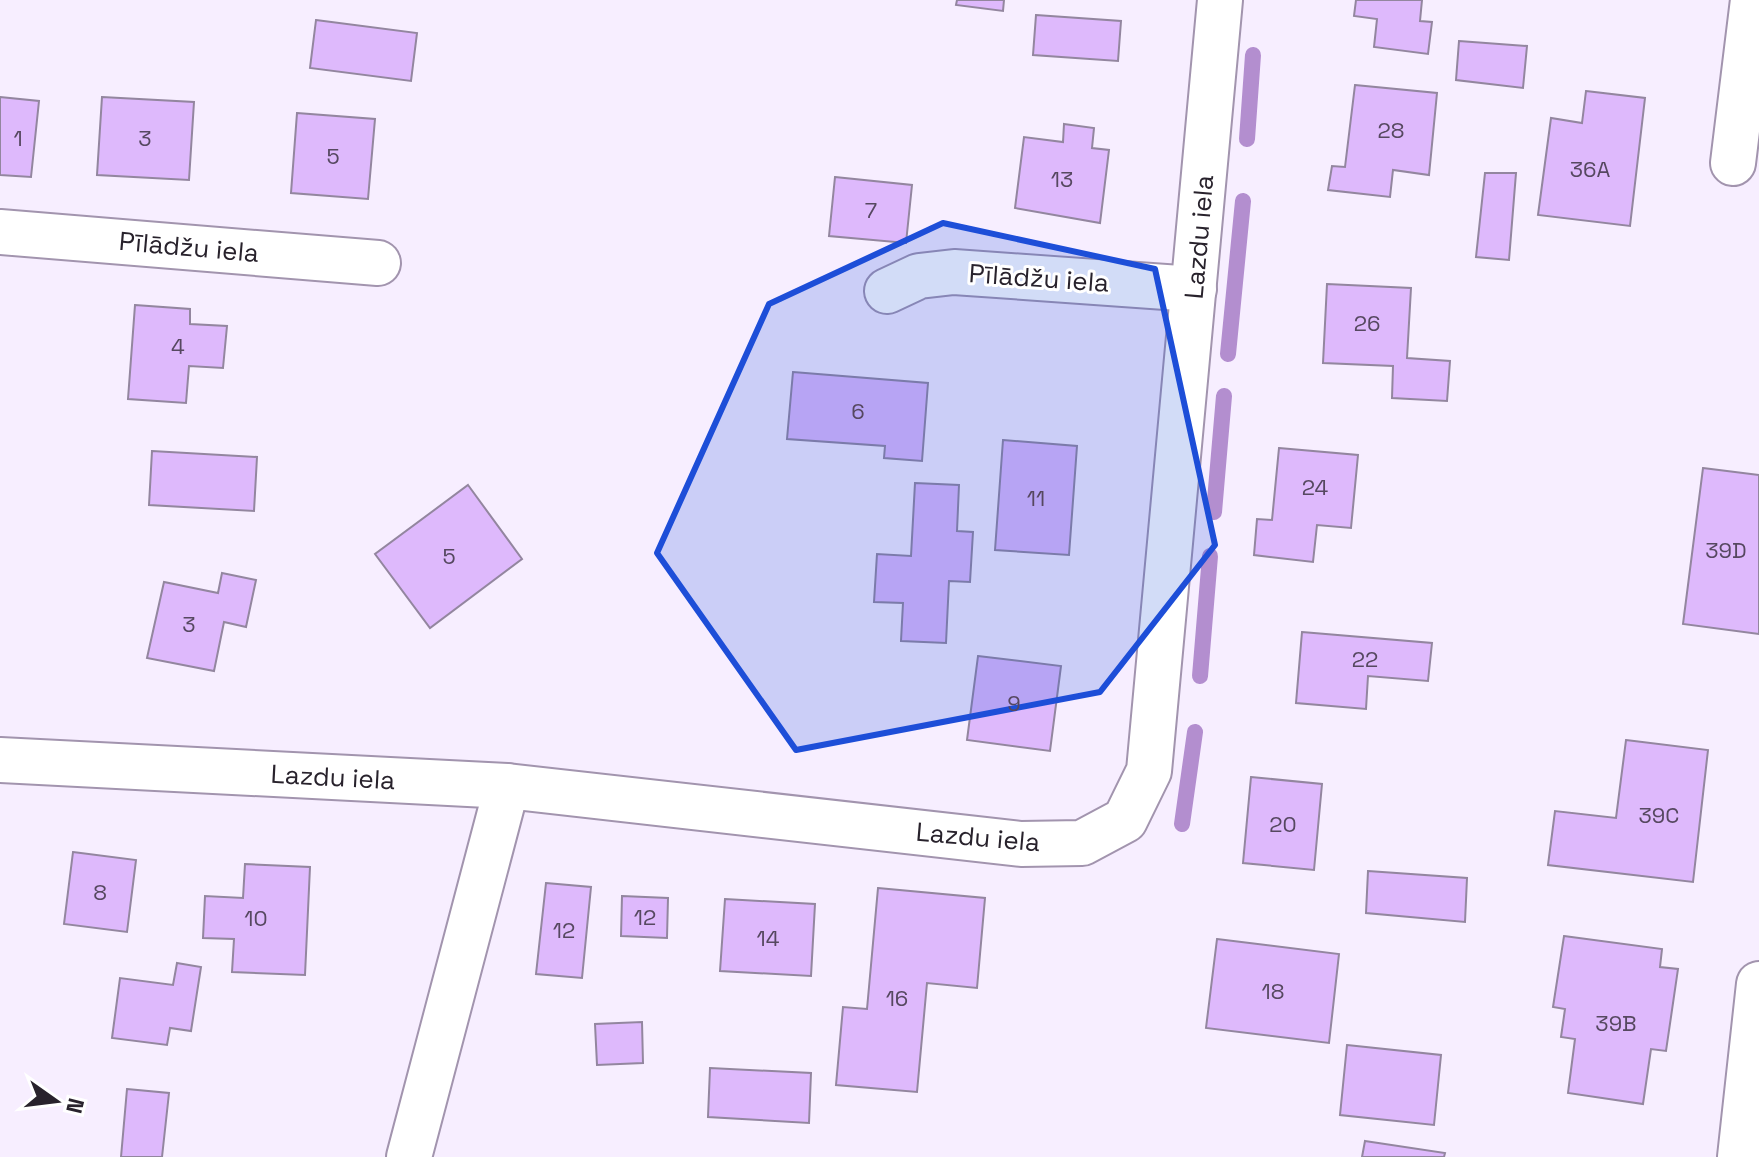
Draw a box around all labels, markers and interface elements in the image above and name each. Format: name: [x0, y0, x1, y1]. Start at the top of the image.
house number: 28: [1378, 116, 1404, 144]
house number: 1: [13, 124, 23, 152]
house number: 3: [138, 124, 152, 152]
house number: 5: [326, 142, 340, 170]
house number: 36A: [1570, 155, 1610, 183]
house number: 13: [1051, 165, 1073, 193]
street label: Lazdu iela: [1177, 173, 1221, 301]
house number: 7: [865, 196, 877, 224]
street label: Pīlādžu iela: [118, 224, 260, 270]
street label: Pīlādžu iela: [968, 256, 1110, 300]
house number: 26: [1354, 309, 1380, 337]
house number: 4: [171, 332, 185, 360]
house number: 6: [851, 397, 865, 425]
house number: 24: [1302, 473, 1328, 501]
house number: 11: [1027, 484, 1045, 512]
house number: 39D: [1705, 536, 1747, 564]
house number: 5: [442, 542, 456, 570]
house number: 3: [182, 610, 196, 638]
house number: 22: [1352, 645, 1378, 673]
house number: 9: [1007, 689, 1021, 717]
street label: Lazdu iela: [270, 757, 396, 797]
house number: 39C: [1639, 801, 1679, 829]
house number: 20: [1269, 810, 1297, 838]
street label: Lazdu iela: [914, 815, 1042, 859]
house number: 8: [93, 878, 107, 906]
house number: 12: [634, 903, 656, 931]
house number: 10: [244, 904, 268, 932]
house number: 12: [553, 916, 575, 944]
house number: 14: [757, 924, 780, 952]
house number: 18: [1262, 977, 1284, 1005]
house number: 16: [886, 984, 908, 1012]
house number: 39B: [1595, 1009, 1637, 1037]
north arrow: [16, 1061, 96, 1141]
text: N: [60, 1095, 91, 1116]

